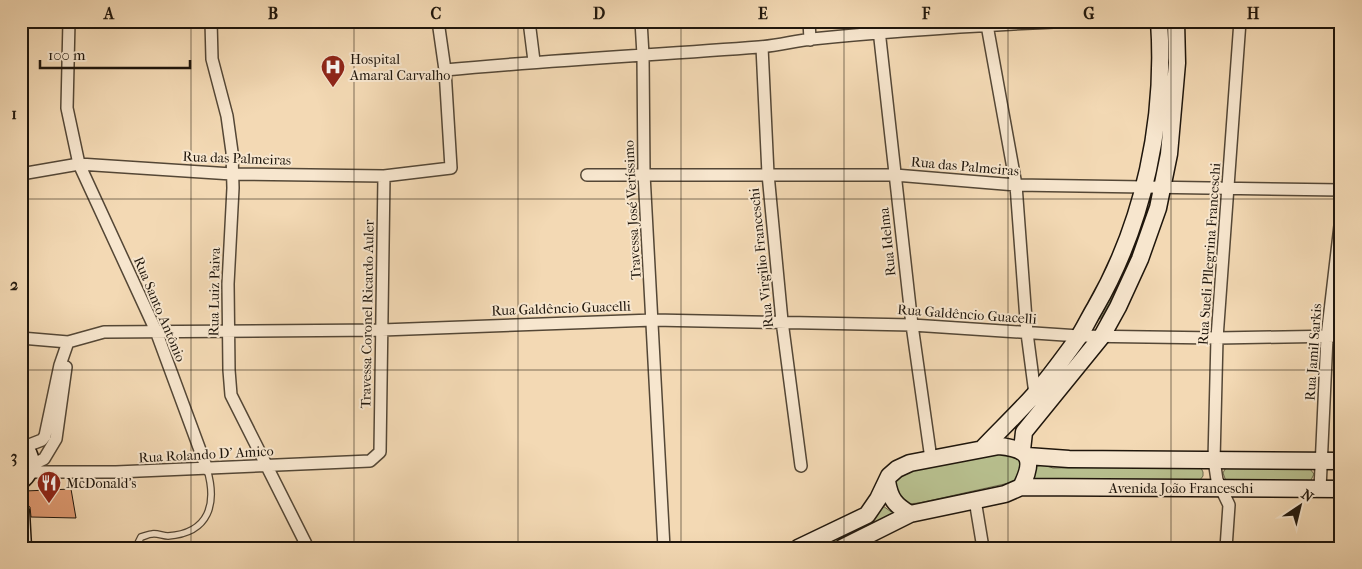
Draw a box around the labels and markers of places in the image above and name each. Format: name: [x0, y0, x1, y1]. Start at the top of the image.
place label: Hospital Amaral Carvalho: [349, 51, 450, 84]
hospital icon: Hospital Amaral Carvalho: [320, 54, 346, 88]
restaurant icon: McDonald's: [36, 470, 62, 504]
place label: McDonald's: [66, 475, 137, 492]

